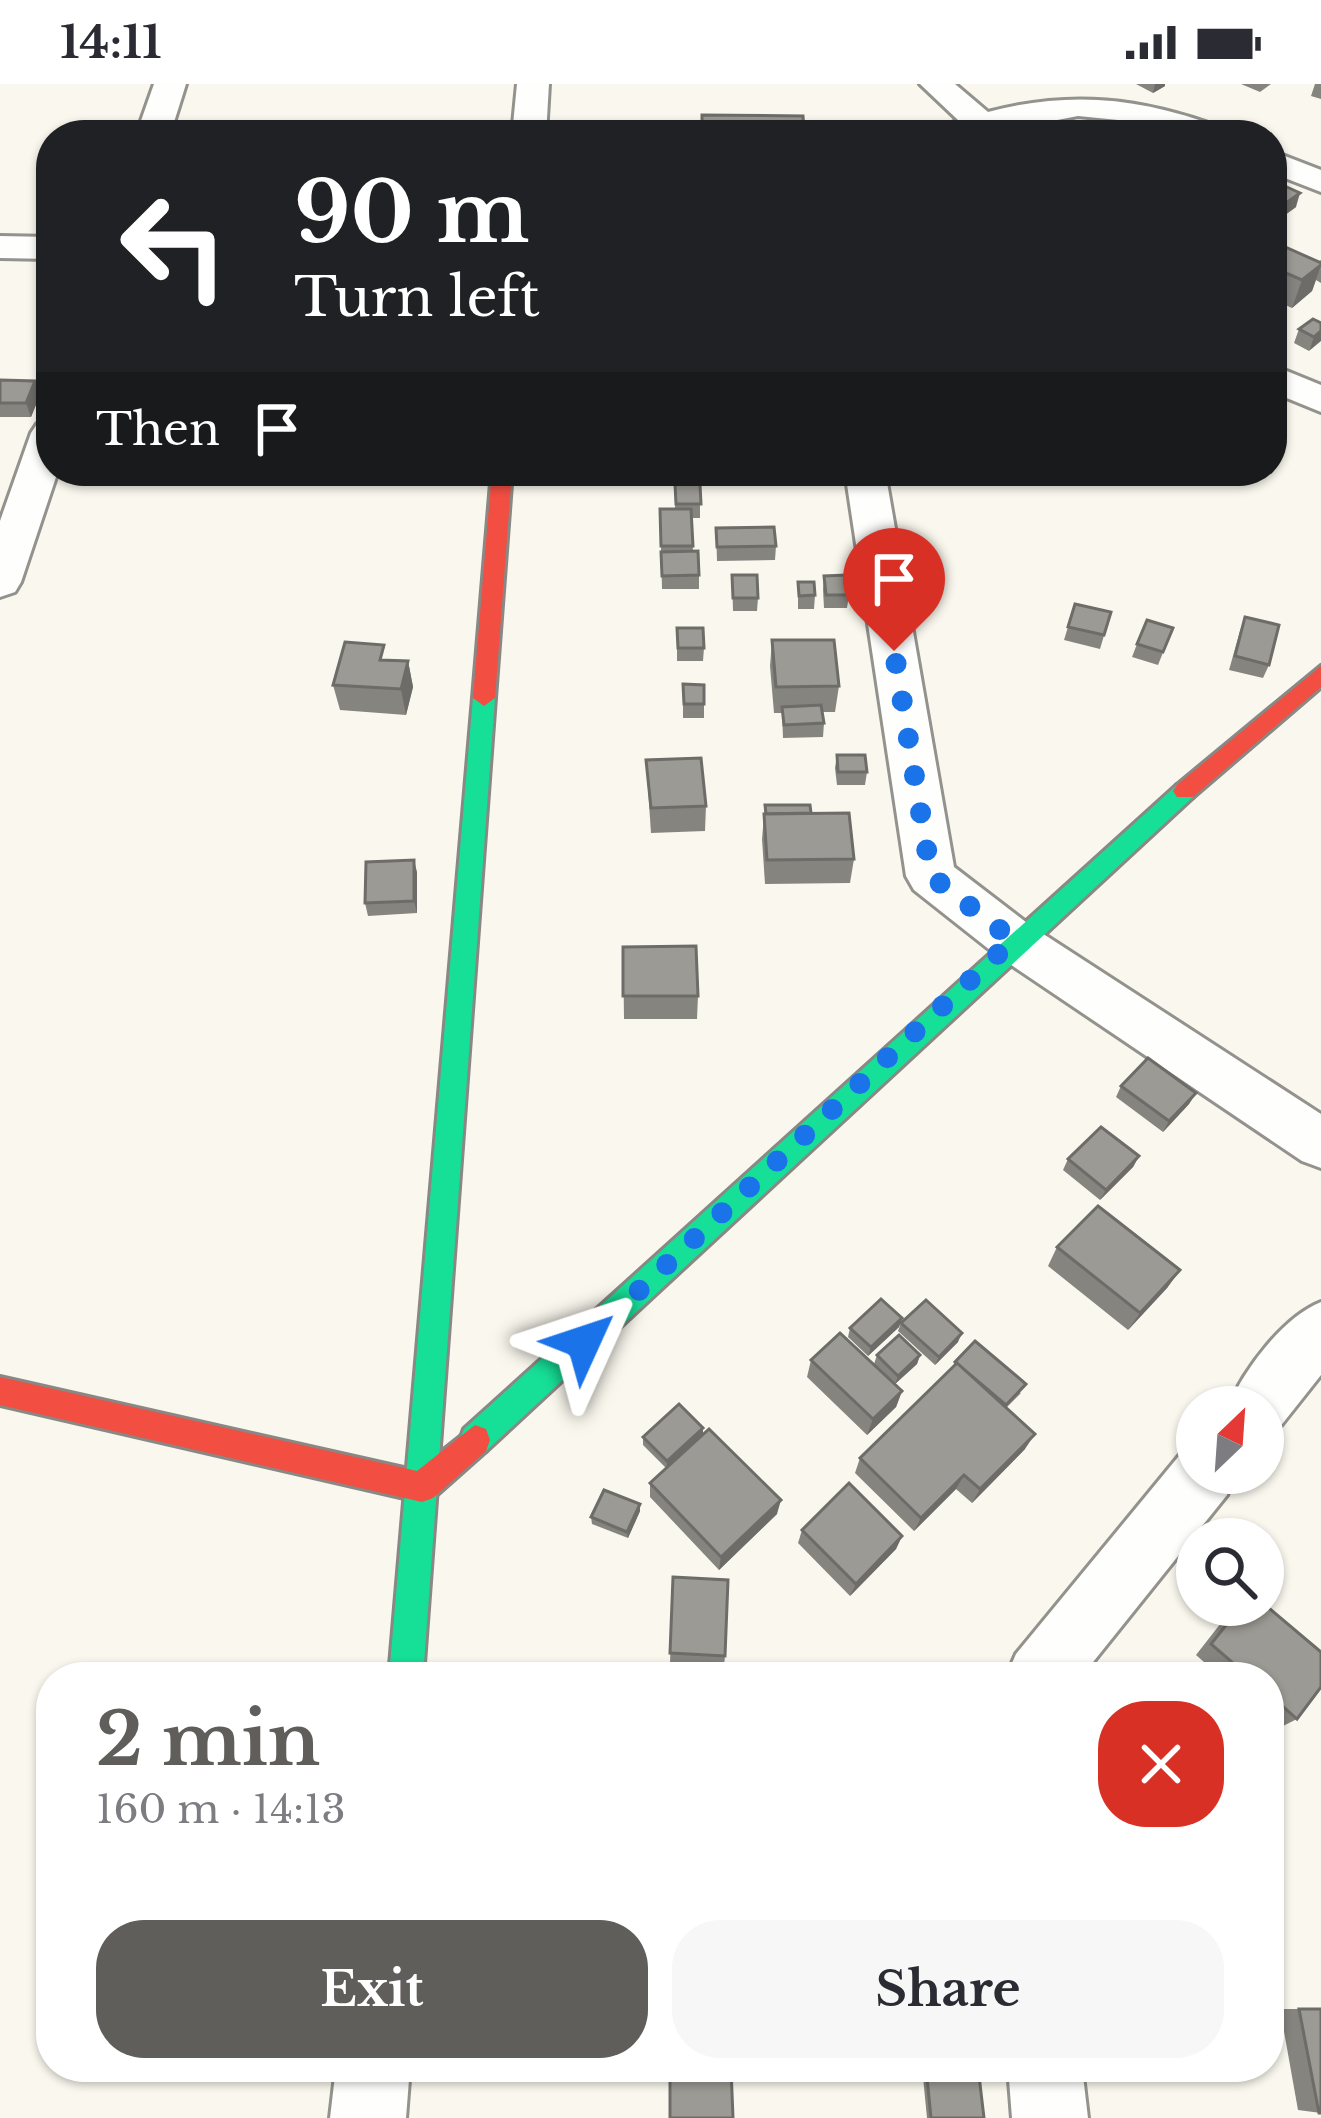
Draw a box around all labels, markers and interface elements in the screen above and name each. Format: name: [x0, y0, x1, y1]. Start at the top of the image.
text: 14:11: [60, 14, 162, 70]
text: 90 m: [294, 161, 529, 265]
icon: left: [96, 168, 252, 324]
text: Turn left: [294, 264, 540, 331]
icon: arrive: [244, 396, 310, 462]
text: Then: [96, 401, 220, 457]
pin: [843, 528, 945, 651]
icon: arrive: [861, 546, 927, 612]
position arrow: [521, 1279, 647, 1405]
north arrow: [1176, 1386, 1284, 1494]
map controls: [1176, 1386, 1284, 1626]
button: search: [1176, 1518, 1284, 1626]
text: 2 min: [96, 1695, 320, 1784]
button: close: [1098, 1701, 1224, 1827]
text: 160 m · 14:13: [96, 1785, 346, 1834]
button: Exit: [96, 1920, 648, 2058]
button: Share: [672, 1920, 1224, 2058]

